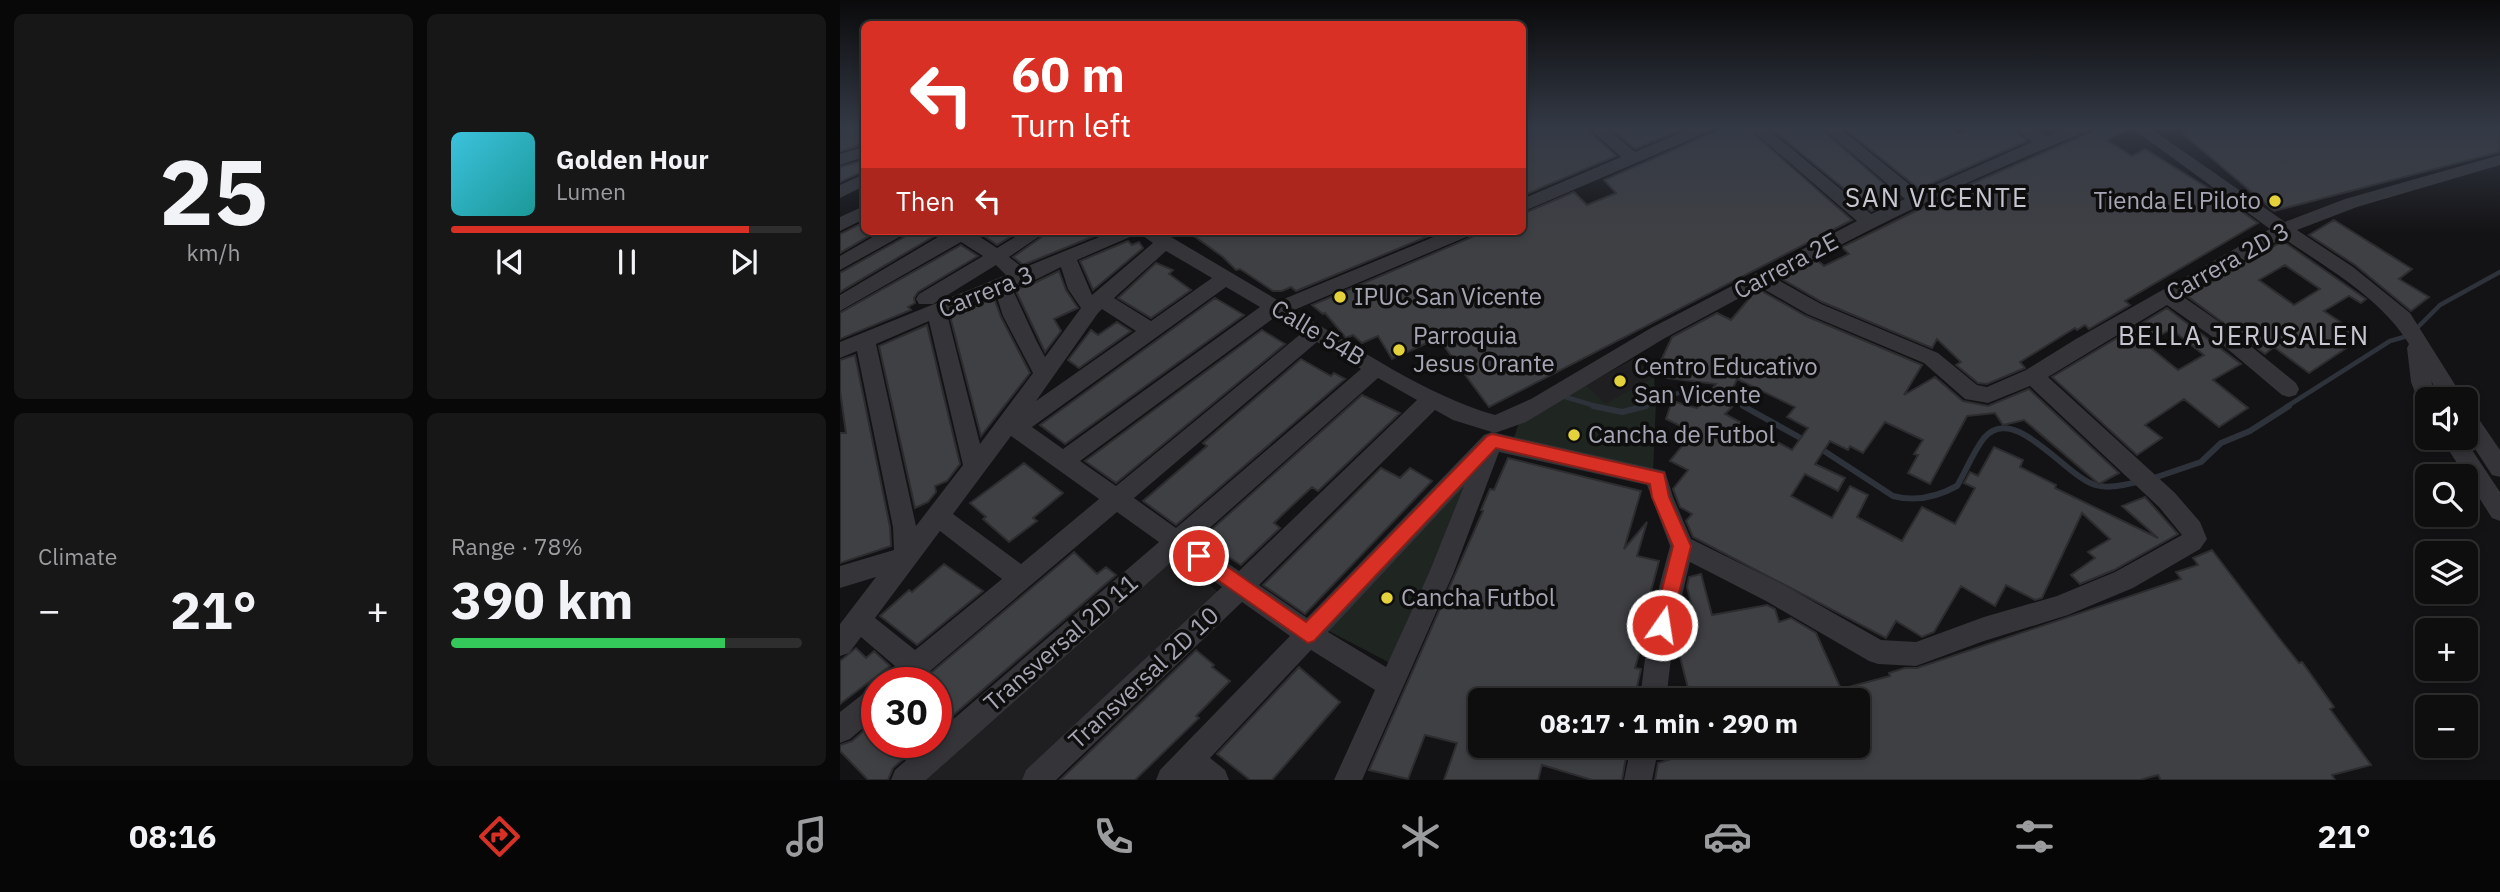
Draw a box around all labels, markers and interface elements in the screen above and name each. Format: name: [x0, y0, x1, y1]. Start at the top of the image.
text: 60 m: [1011, 42, 1125, 105]
icon: left: [896, 49, 987, 140]
text: Turn left: [1011, 104, 1131, 146]
text: 25: [159, 132, 268, 250]
text: Golden Hour: [556, 142, 709, 176]
text: Lumen: [556, 176, 626, 206]
district label: SAN VICENTE: [1845, 180, 2029, 214]
icon: left: [969, 182, 1007, 220]
text: Then: [896, 184, 955, 218]
place label: Tienda El Piloto: [2094, 184, 2261, 216]
marker: Tienda El Piloto: [2267, 193, 2283, 209]
street label: Carrera 2D 3: [2160, 214, 2295, 308]
street label: Carrera 2E: [1728, 224, 1843, 306]
text: km/h: [186, 237, 241, 267]
icon: previous: [491, 243, 529, 281]
icon: pause: [608, 243, 646, 281]
icon: next: [725, 243, 763, 281]
street label: Carrera 3: [933, 258, 1038, 325]
place label: IPUC San Vicente: [1354, 280, 1542, 312]
marker: IPUC San Vicente: [1332, 289, 1348, 305]
street label: Calle 54B: [1266, 292, 1371, 373]
district label: BELLA JERUSALEN: [2118, 318, 2370, 352]
place label: Parroquia Jesus Orante: [1413, 319, 1555, 379]
marker: Parroquia Jesus Orante: [1391, 342, 1407, 358]
place label: Centro Educativo San Vicente: [1634, 350, 1818, 410]
marker: Centro Educativo San Vicente: [1612, 373, 1628, 389]
map controls: [2415, 387, 2478, 758]
button: sound: [2415, 387, 2478, 450]
place label: Cancha de Futbol: [1588, 418, 1775, 450]
marker: Cancha de Futbol: [1566, 427, 1582, 443]
button: search: [2415, 464, 2478, 527]
pin: [1169, 526, 1229, 586]
text: Range · 78%: [451, 531, 583, 561]
icon: arrive: [1180, 537, 1218, 575]
text: Climate: [38, 541, 117, 571]
button: layers: [2415, 541, 2478, 604]
text: 390 km: [451, 566, 633, 633]
street label: Transversal 2D 11: [976, 566, 1144, 718]
text: 21°: [170, 576, 257, 643]
place label: Cancha Futbol: [1401, 581, 1555, 613]
text: −: [38, 585, 61, 634]
text: +: [366, 585, 389, 634]
position arrow: [1625, 588, 1699, 662]
marker: Cancha Futbol: [1379, 590, 1395, 606]
street label: Transversal 2D 10: [1061, 599, 1225, 755]
button: +: [2415, 618, 2478, 681]
speed limit sign: 30: [861, 667, 952, 758]
button: −: [2415, 695, 2478, 758]
text: 08:17 · 1 min · 290 m: [1540, 706, 1798, 740]
icon: directions: [475, 812, 524, 861]
icon: music: [782, 812, 831, 861]
icon: phone: [1089, 812, 1138, 861]
icon: climate: [1396, 812, 1445, 861]
icon: car: [1703, 812, 1752, 861]
icon: filters: [2010, 812, 2059, 861]
text: 08:16: [129, 815, 216, 857]
text: 21°: [2317, 815, 2371, 857]

